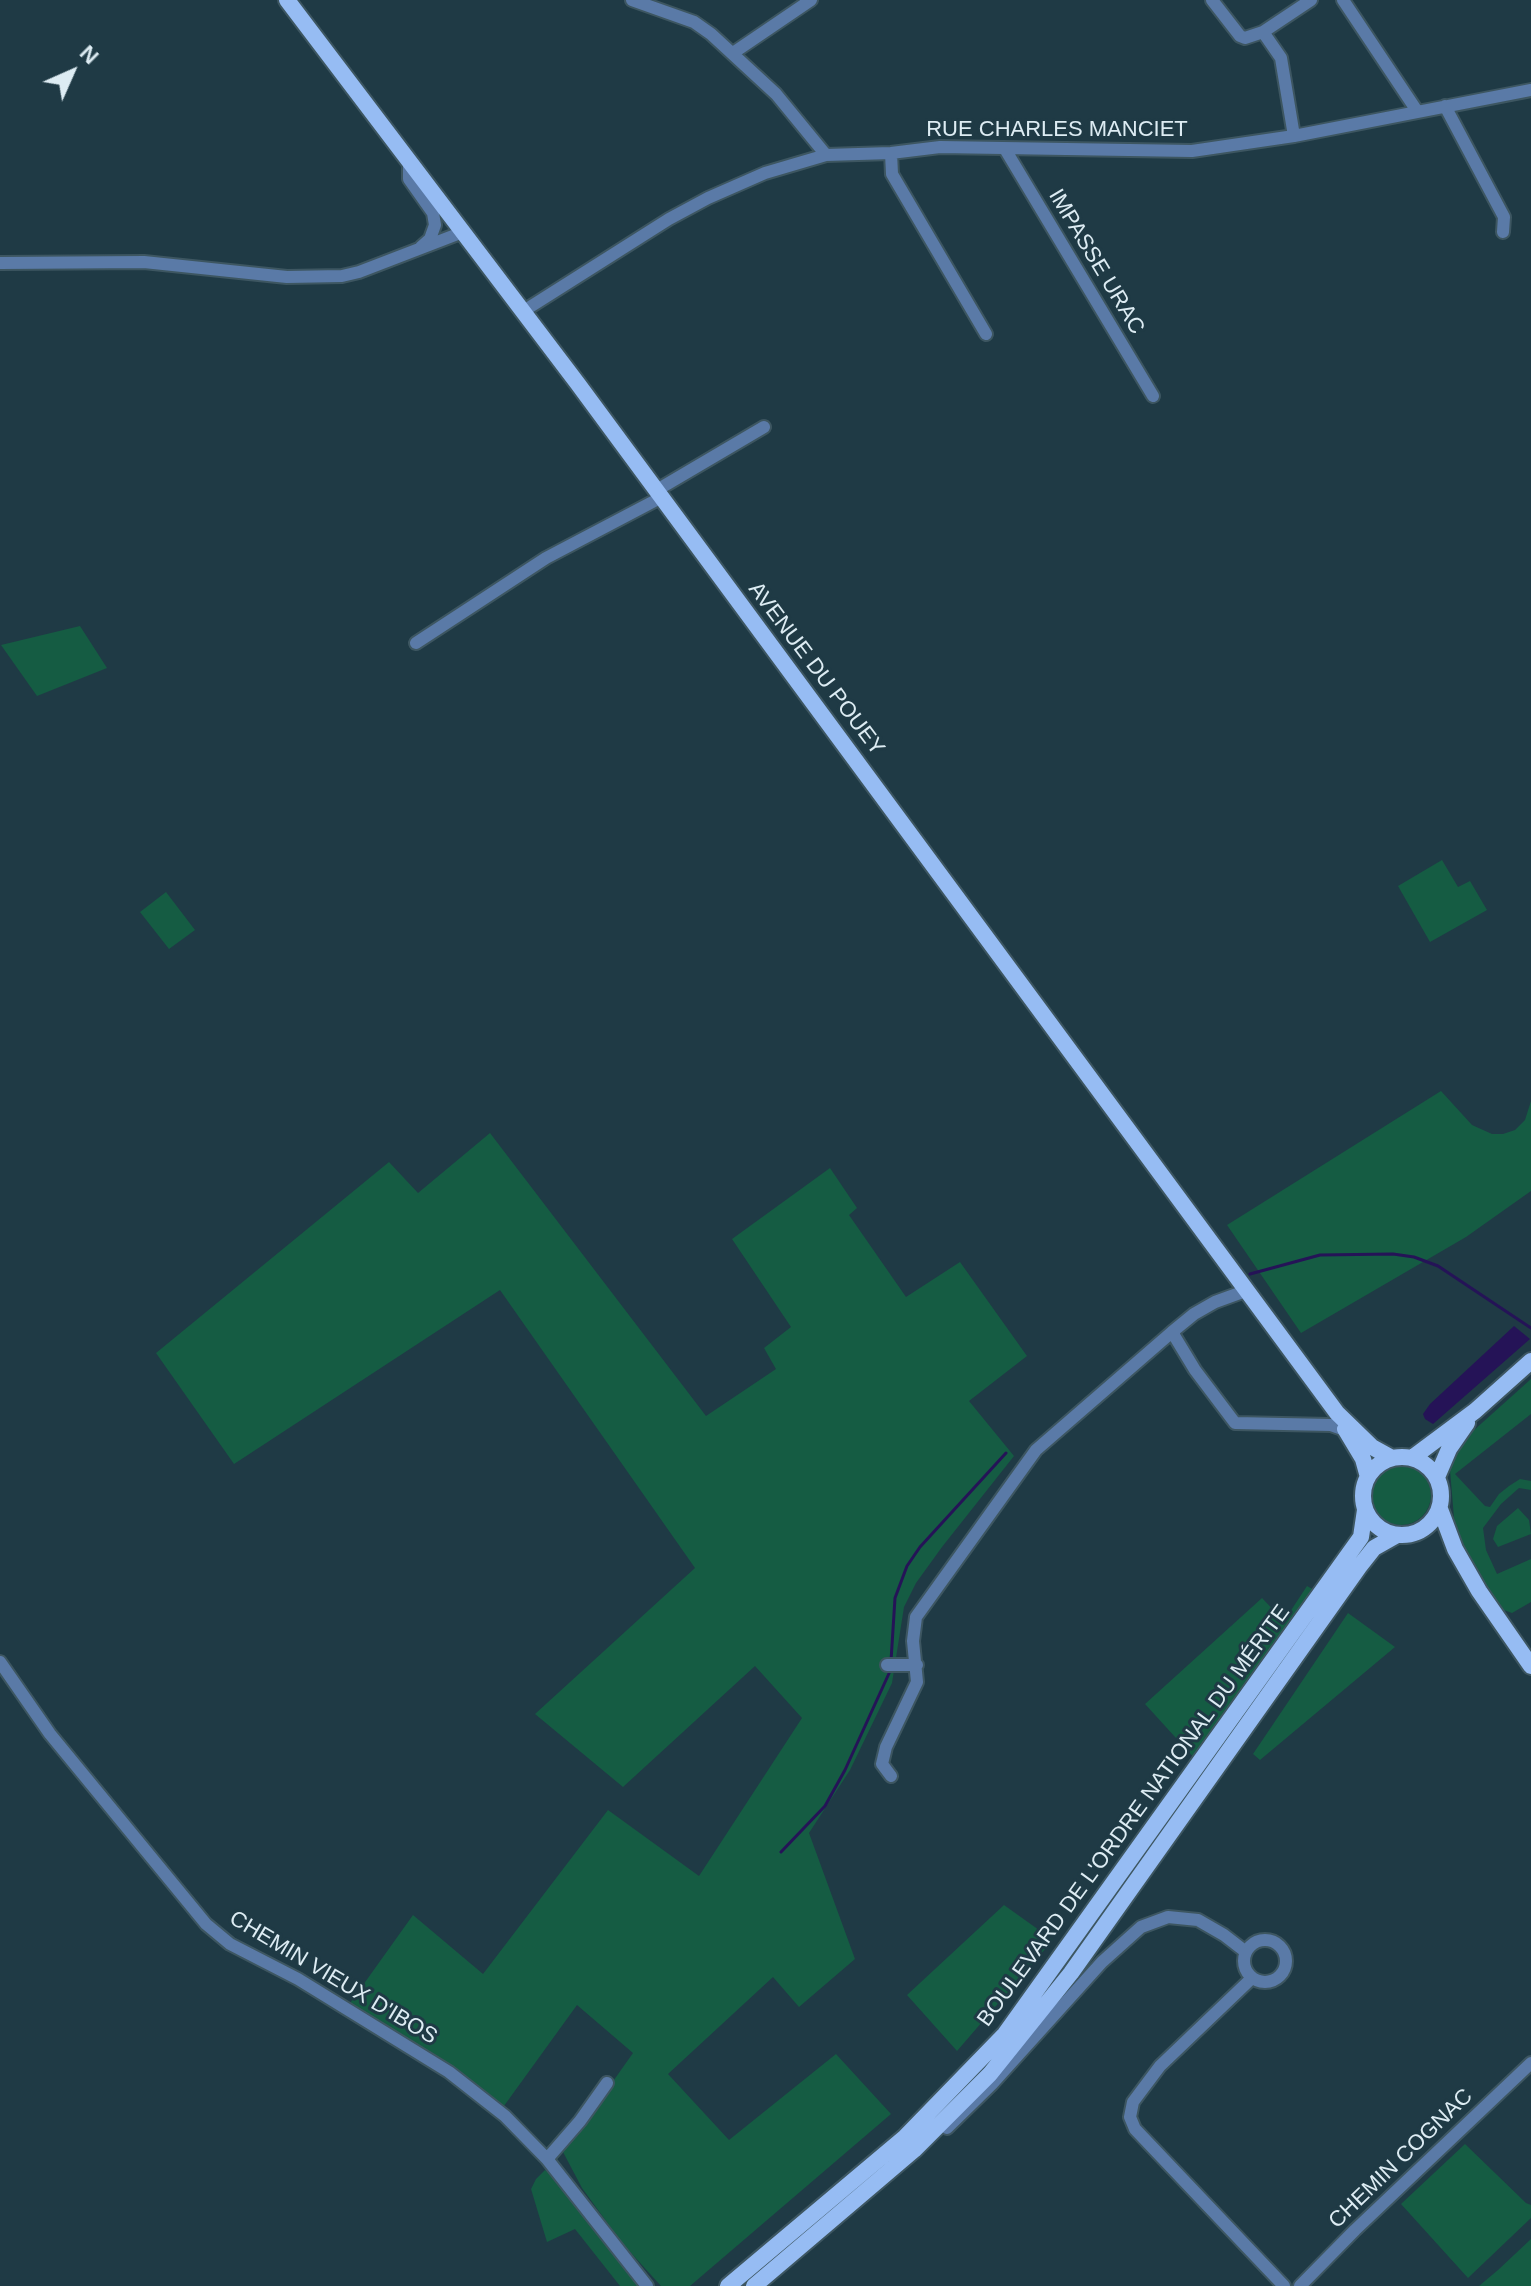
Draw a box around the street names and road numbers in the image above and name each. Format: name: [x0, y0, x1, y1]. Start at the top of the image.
street label: RUE CHARLES MANCIET: [926, 117, 1188, 143]
street label: IMPASSE URAC: [1042, 185, 1150, 339]
street label: AVENUE DU POUEY: [742, 577, 890, 761]
street label: BOULEVARD DE L'ORDRE NATIONAL DU MÉRITE: [972, 1600, 1296, 2032]
street label: CHEMIN VIEUX D'IBOS: [224, 1905, 442, 2051]
street label: CHEMIN COGNAC: [1324, 2084, 1478, 2234]

